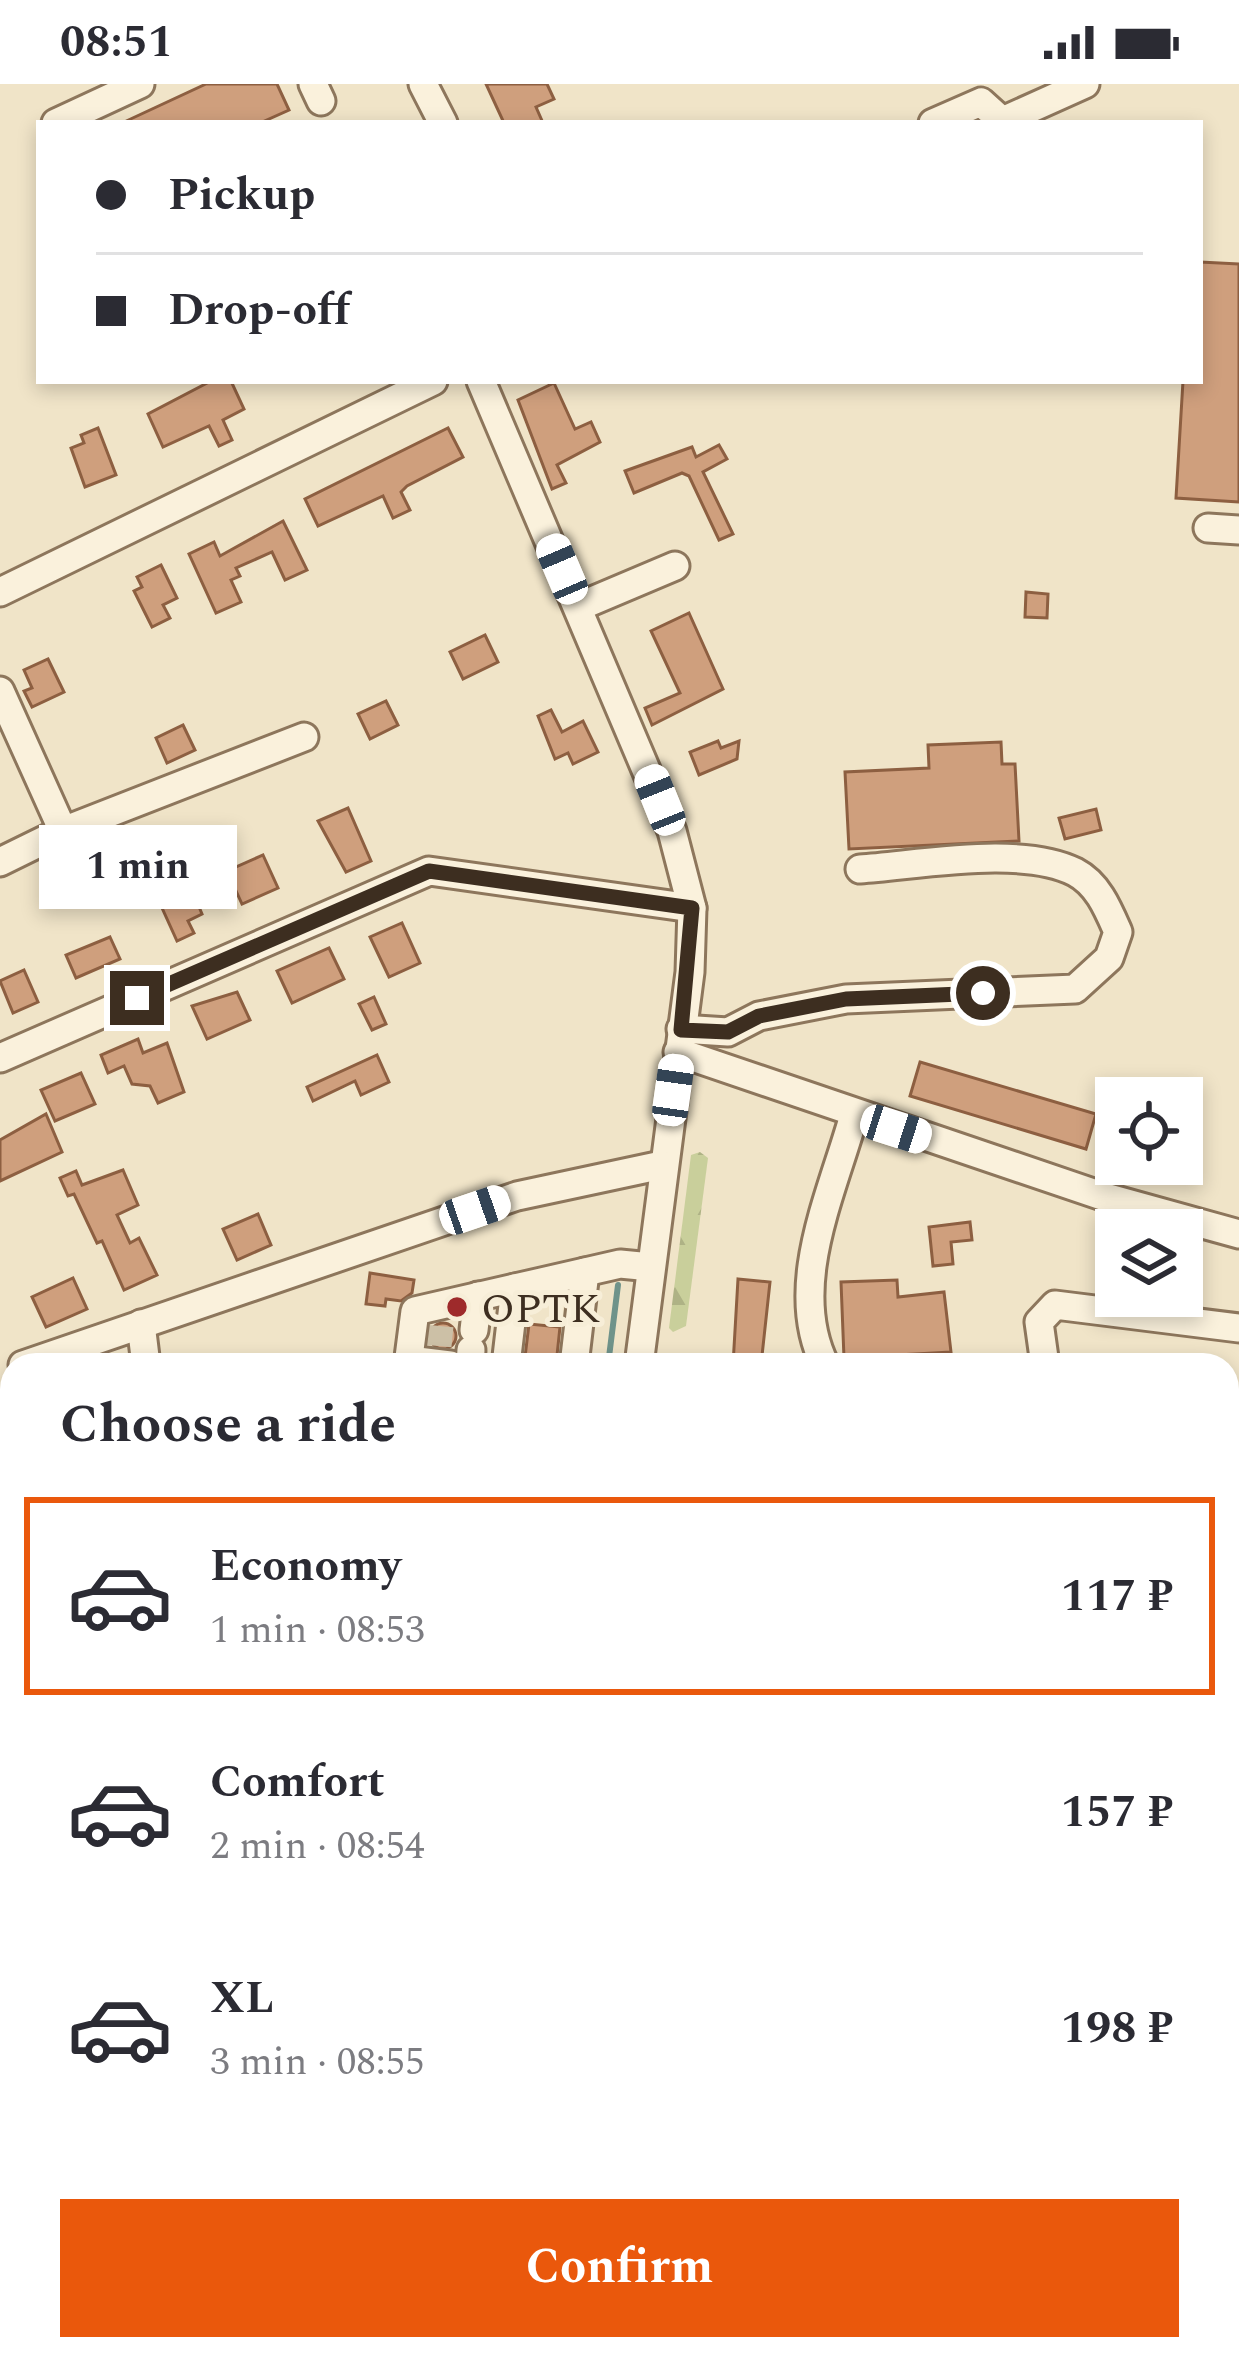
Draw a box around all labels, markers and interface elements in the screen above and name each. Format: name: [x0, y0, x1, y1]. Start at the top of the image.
text: 08:51: [60, 8, 173, 77]
text: Pickup: [168, 161, 315, 230]
text: Drop-off: [168, 276, 350, 345]
car: [531, 529, 593, 609]
car: [630, 760, 690, 840]
callout: 1 min: [38, 824, 236, 908]
text: 1 min: [86, 837, 190, 896]
route start: [956, 966, 1010, 1020]
route end: [110, 971, 164, 1025]
car: [650, 1052, 696, 1128]
map controls: [1095, 1077, 1203, 1317]
button: locate: [1095, 1077, 1203, 1185]
car: [856, 1101, 936, 1157]
car: [435, 1181, 515, 1239]
button: layers: [1095, 1209, 1203, 1317]
place label: ОРТК: [481, 1278, 600, 1341]
marker: ОРТК: [444, 1294, 470, 1320]
text: Choose a ride: [60, 1384, 396, 1466]
text: Economy: [210, 1532, 401, 1601]
icon: car: [66, 1542, 174, 1650]
text: 117 ₽: [1061, 1562, 1173, 1631]
text: 1 min · 08:53: [210, 1601, 425, 1660]
text: Comfort: [210, 1748, 385, 1817]
icon: car: [66, 1758, 174, 1866]
text: 157 ₽: [1061, 1778, 1173, 1847]
text: 2 min · 08:54: [210, 1817, 425, 1876]
text: XL: [210, 1964, 274, 2033]
icon: car: [66, 1974, 174, 2082]
text: 198 ₽: [1061, 1994, 1173, 2063]
text: 3 min · 08:55: [210, 2033, 425, 2092]
button: Confirm: [60, 2199, 1179, 2337]

